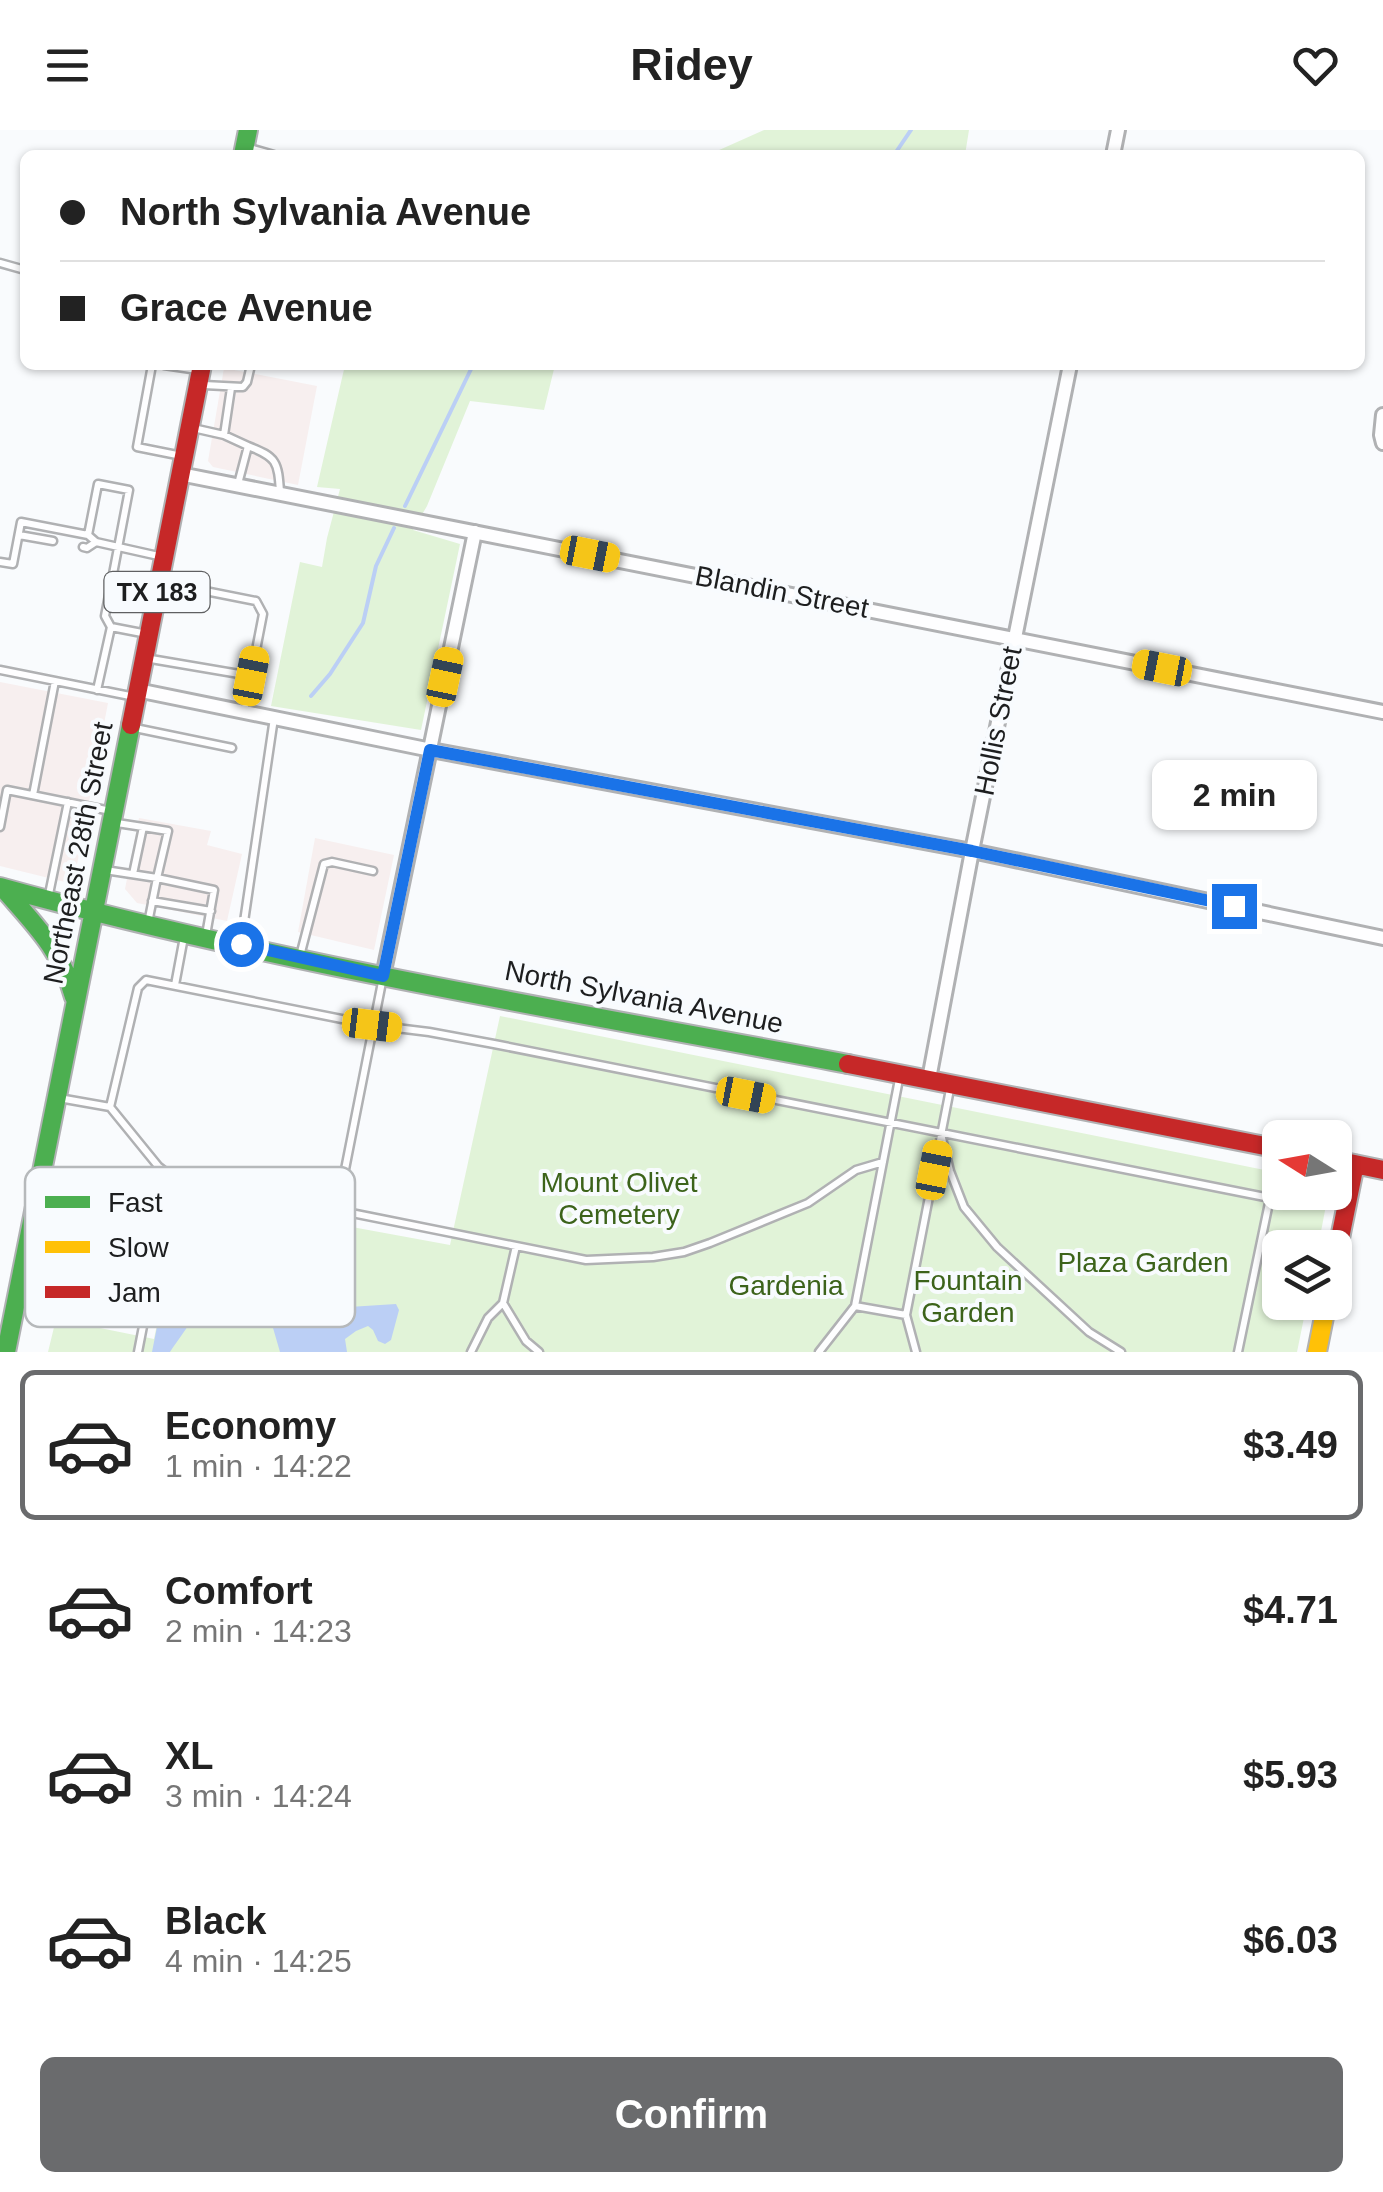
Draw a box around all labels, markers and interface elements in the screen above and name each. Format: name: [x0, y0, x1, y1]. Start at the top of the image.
icon: menu: [40, 38, 95, 93]
icon: heart: [1288, 38, 1343, 93]
text: Ridey: [630, 39, 753, 90]
text: North Sylvania Avenue: [120, 191, 531, 233]
text: Grace Avenue: [120, 287, 373, 329]
car: [558, 534, 622, 574]
street label: Blandin Street: [693, 560, 872, 624]
road number: TX 183: [104, 572, 210, 612]
car: [231, 644, 271, 708]
street label: Hollis Street: [968, 644, 1028, 798]
car: [424, 645, 466, 709]
car: [1130, 648, 1194, 688]
street label: Northeast 28th Street: [37, 719, 119, 987]
callout: 2 min: [1152, 761, 1316, 831]
text: 2 min: [1193, 777, 1276, 813]
route end: [1212, 884, 1257, 929]
route start: [219, 922, 264, 967]
street label: North Sylvania Avenue: [502, 955, 786, 1039]
car: [340, 1006, 404, 1044]
car: [714, 1075, 778, 1115]
north arrow: [1262, 1120, 1352, 1210]
map controls: [1262, 1120, 1352, 1320]
car: [914, 1138, 954, 1202]
legend: [25, 1167, 355, 1327]
park label: Mount Olivet Cemetery: [540, 1167, 698, 1230]
text: Fast: [108, 1187, 163, 1218]
button: layers: [1262, 1230, 1352, 1320]
text: Slow: [108, 1232, 169, 1263]
park label: Plaza Garden: [1057, 1247, 1229, 1278]
park label: Fountain Garden: [914, 1265, 1022, 1328]
park label: Gardenia: [728, 1270, 844, 1301]
text: Jam: [108, 1277, 161, 1308]
icon: car: [45, 1400, 135, 1490]
text: Economy: [165, 1405, 336, 1447]
text: $3.49: [1243, 1424, 1338, 1466]
text: 1 min · 14:22: [165, 1448, 352, 1484]
icon: car: [45, 1565, 135, 1655]
text: Comfort: [165, 1570, 313, 1612]
text: $4.71: [1243, 1589, 1338, 1631]
text: 2 min · 14:23: [165, 1613, 352, 1649]
icon: car: [45, 1730, 135, 1820]
text: XL: [165, 1735, 214, 1777]
text: $5.93: [1243, 1754, 1338, 1796]
text: 3 min · 14:24: [165, 1778, 352, 1814]
icon: car: [45, 1895, 135, 1985]
text: Black: [165, 1900, 266, 1942]
text: $6.03: [1243, 1919, 1338, 1961]
text: 4 min · 14:25: [165, 1943, 352, 1979]
button: Confirm: [40, 2057, 1343, 2172]

